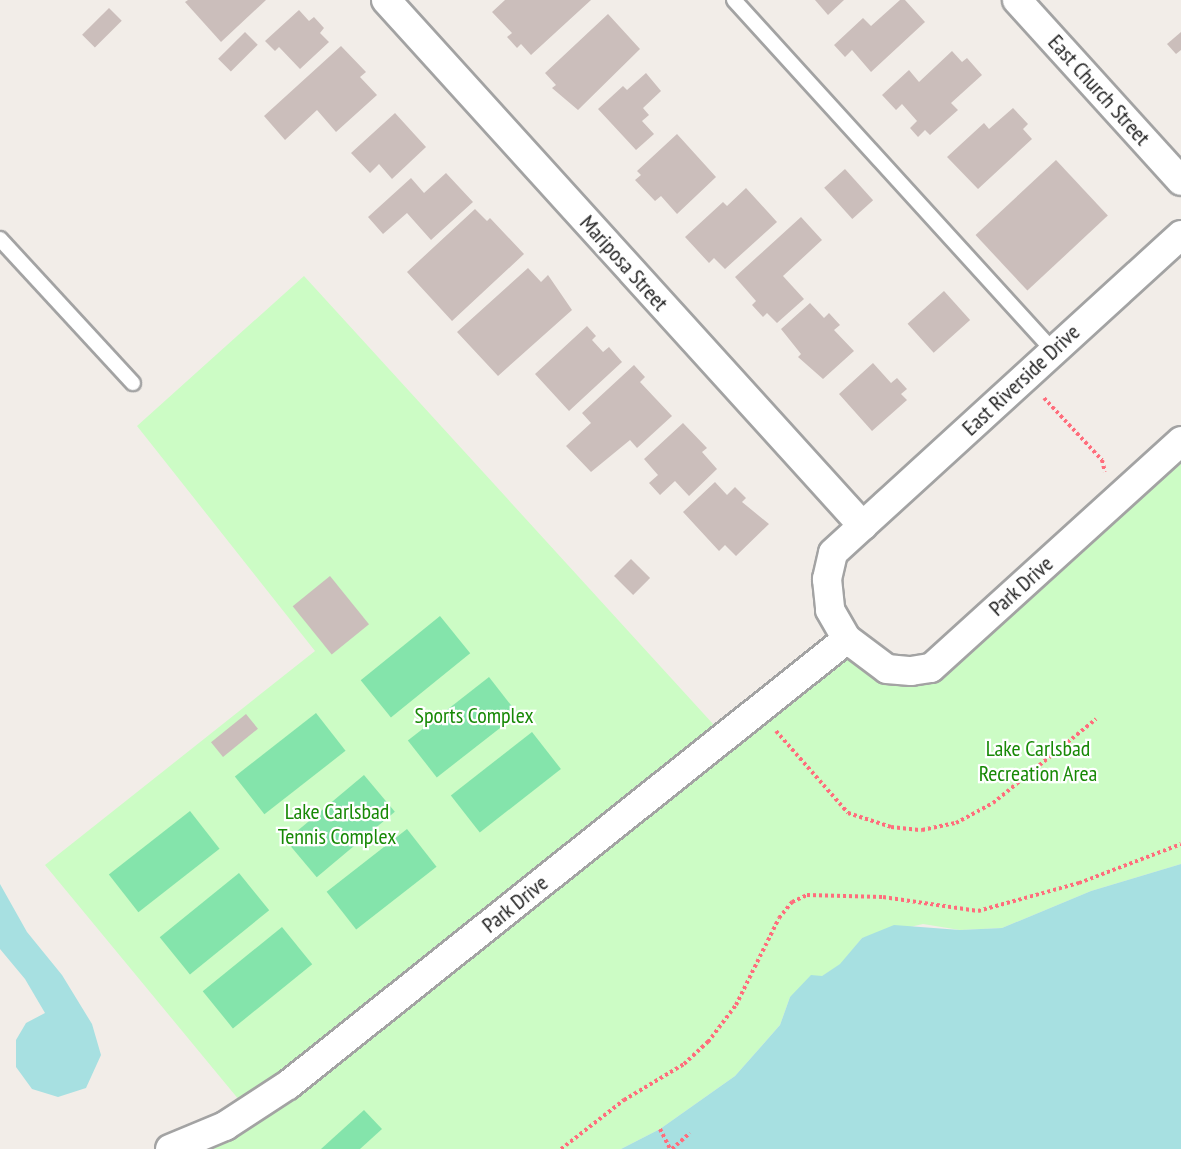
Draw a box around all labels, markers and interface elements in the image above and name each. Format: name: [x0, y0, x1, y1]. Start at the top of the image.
street label: East Church Street: [1043, 29, 1155, 151]
street label: Mariposa Street: [574, 210, 674, 316]
street label: East Riverside Drive: [957, 319, 1085, 441]
street label: Park Drive: [983, 550, 1059, 622]
park label: Sports Complex: [415, 703, 533, 729]
park label: Lake Carlsbad Recreation Area: [978, 735, 1098, 786]
park label: Lake Carlsbad Tennis Complex: [278, 798, 396, 849]
street label: Park Drive: [477, 869, 553, 939]

